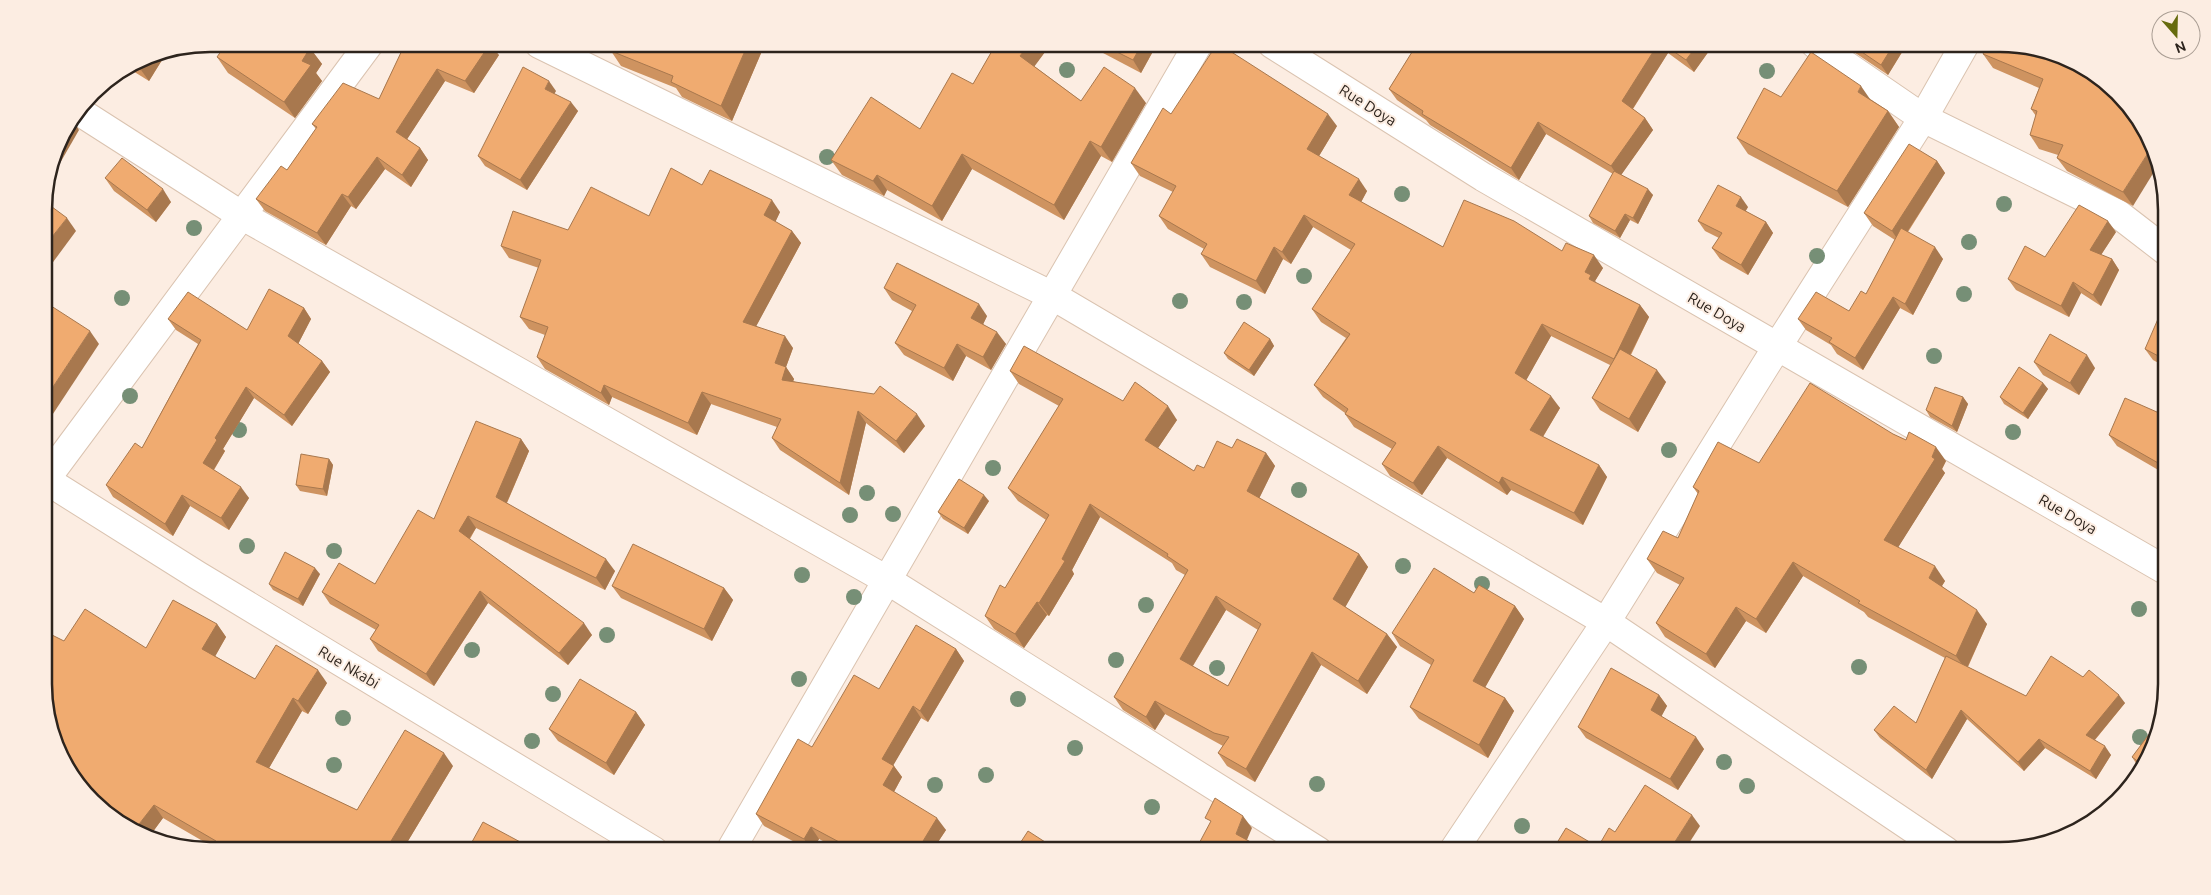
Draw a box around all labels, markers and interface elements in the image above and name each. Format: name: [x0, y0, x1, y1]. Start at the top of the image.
north arrow: [2151, 10, 2201, 60]
text: N: [2173, 38, 2188, 57]
street label: Rue Doya: [1336, 81, 1400, 129]
street label: Rue Doya: [1685, 289, 1749, 335]
street label: Rue Doya: [2036, 491, 2100, 537]
street label: Rue Nkabi: [315, 642, 383, 692]

